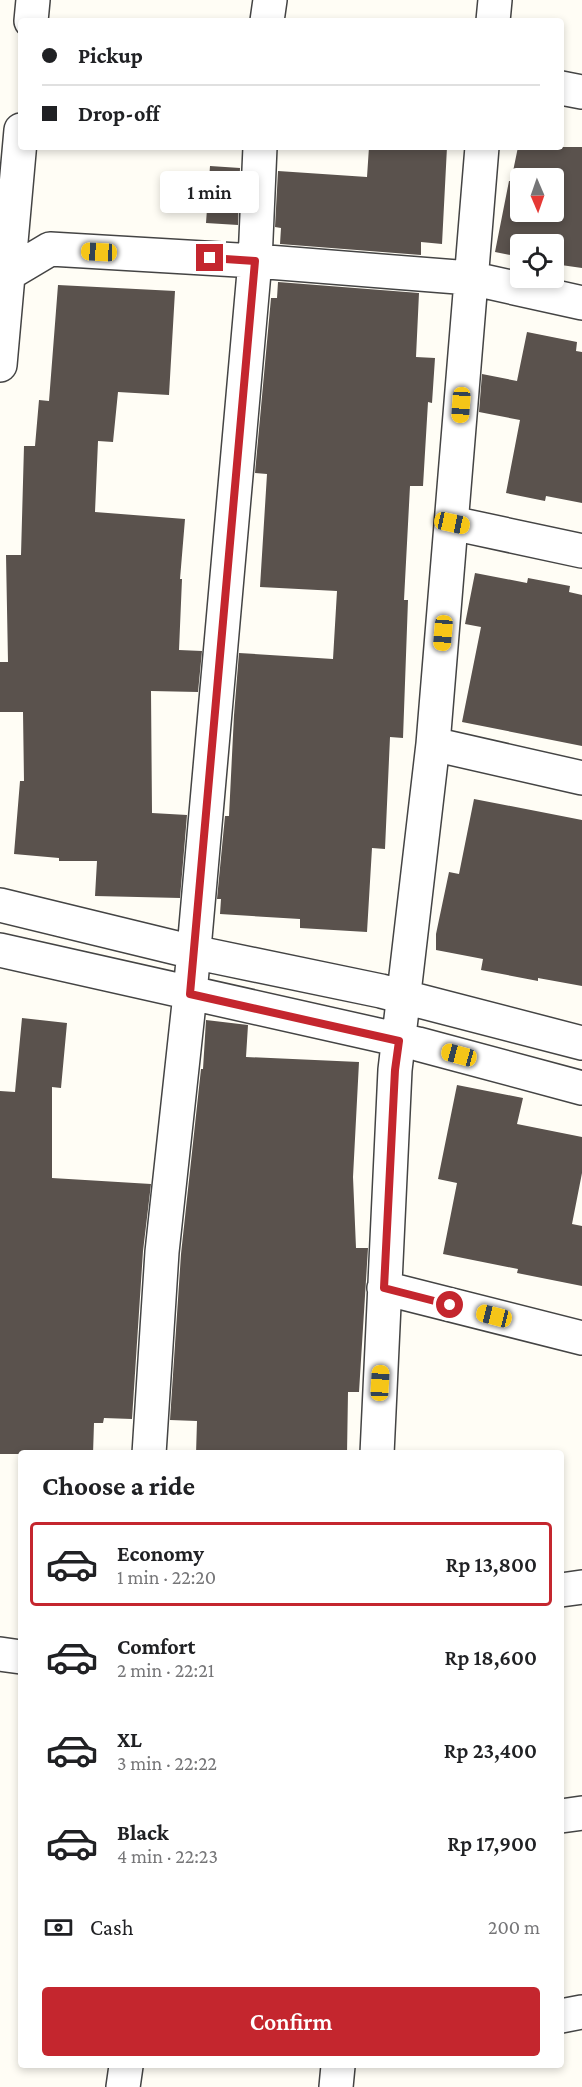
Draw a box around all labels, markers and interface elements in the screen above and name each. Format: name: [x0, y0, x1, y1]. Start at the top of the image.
text: Pickup: [78, 43, 143, 68]
text: Drop-off: [78, 101, 160, 126]
north arrow: [510, 168, 564, 222]
map controls: [510, 168, 564, 288]
callout: 1 min: [160, 171, 260, 213]
text: 1 min: [187, 181, 232, 203]
button: locate: [510, 234, 564, 288]
car: [81, 242, 117, 262]
route end: [196, 244, 223, 271]
car: [451, 386, 471, 424]
car: [433, 510, 471, 536]
car: [432, 614, 454, 652]
car: [439, 1042, 479, 1068]
route start: [436, 1291, 463, 1318]
car: [474, 1303, 514, 1329]
car: [370, 1365, 390, 1401]
text: Choose a ride: [42, 1471, 195, 1501]
icon: car: [45, 1537, 99, 1591]
text: Economy: [117, 1541, 204, 1566]
text: Rp 13,800: [446, 1552, 537, 1577]
text: 1 min · 22:20: [117, 1566, 216, 1588]
icon: car: [45, 1630, 99, 1684]
text: Comfort: [117, 1634, 195, 1659]
text: Rp 18,600: [444, 1645, 537, 1670]
text: 2 min · 22:21: [117, 1659, 214, 1681]
icon: car: [45, 1723, 99, 1777]
text: XL: [117, 1727, 142, 1752]
text: Rp 23,400: [444, 1738, 537, 1763]
text: 3 min · 22:22: [117, 1752, 217, 1774]
icon: car: [45, 1816, 99, 1870]
text: Black: [117, 1820, 169, 1845]
text: Rp 17,900: [447, 1831, 537, 1856]
text: 4 min · 22:23: [117, 1845, 218, 1867]
icon: cash: [42, 1911, 75, 1944]
text: Cash: [90, 1915, 134, 1940]
text: 200 m: [488, 1916, 540, 1938]
button: Confirm: [42, 1987, 540, 2056]

